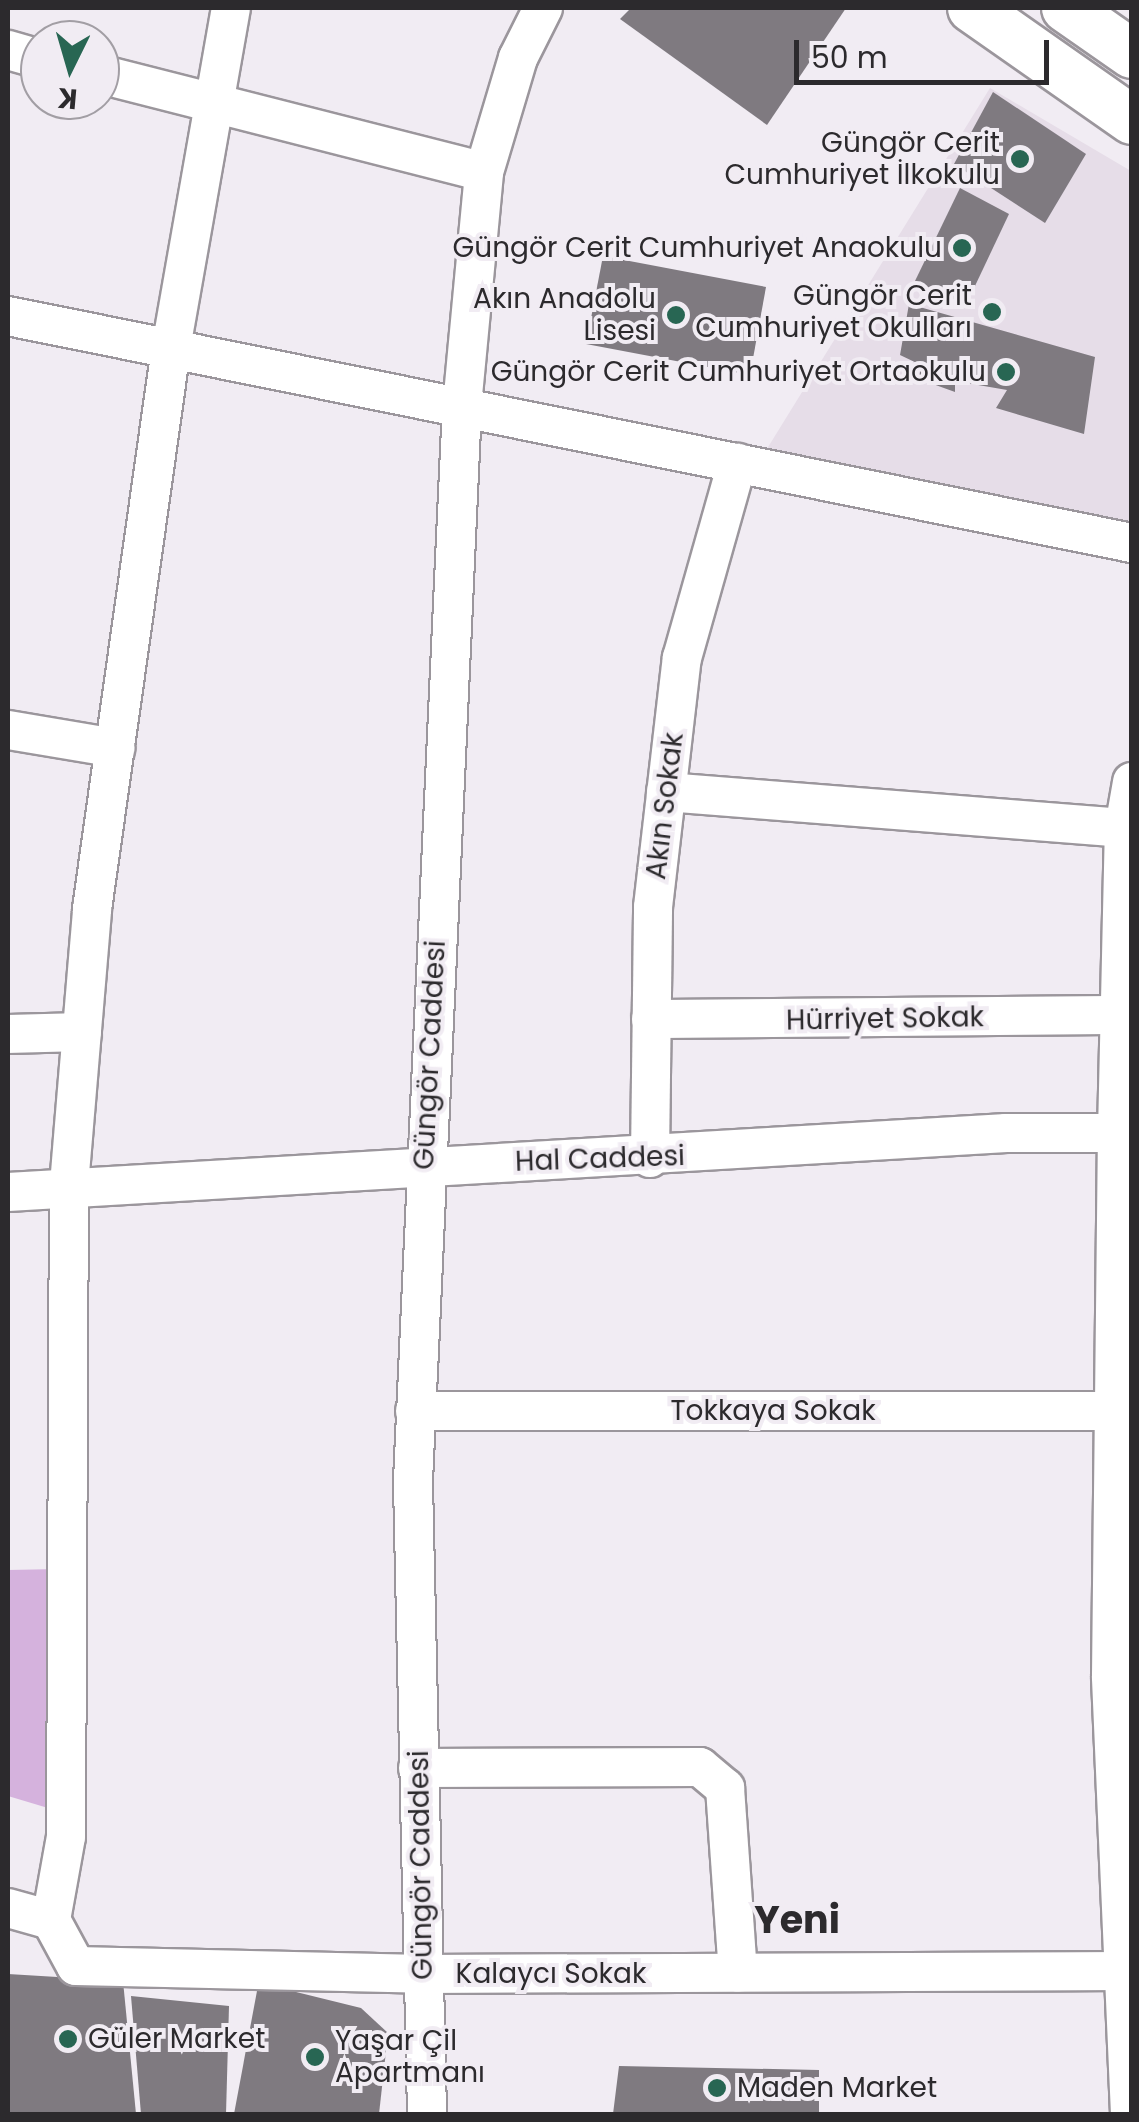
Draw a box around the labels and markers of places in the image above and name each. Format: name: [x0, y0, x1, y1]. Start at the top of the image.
place label: Güngör Cerit Cumhuriyet İlkokulu: [724, 126, 1000, 192]
marker: Güngör Cerit Cumhuriyet İlkokulu: [1009, 148, 1031, 170]
place label: Güngör Cerit Cumhuriyet Anaokulu: [453, 231, 942, 265]
marker: Güngör Cerit Cumhuriyet Anaokulu: [951, 237, 973, 259]
place label: Güngör Cerit Cumhuriyet Okulları: [695, 279, 972, 345]
place label: Akın Anadolu Lisesi: [473, 282, 656, 348]
marker: Güngör Cerit Cumhuriyet Okulları: [981, 301, 1003, 323]
marker: Akın Anadolu Lisesi: [665, 304, 687, 326]
place label: Güngör Cerit Cumhuriyet Ortaokulu: [491, 355, 986, 389]
marker: Güngör Cerit Cumhuriyet Ortaokulu: [995, 361, 1017, 383]
place label: Güler Market: [88, 2022, 265, 2056]
place label: Yaşar Çil Apartmanı: [335, 2024, 485, 2090]
marker: Güler Market: [57, 2028, 79, 2050]
marker: Yaşar Çil Apartmanı: [304, 2046, 326, 2068]
place label: Maden Market: [737, 2071, 937, 2105]
marker: Maden Market: [706, 2077, 728, 2099]

